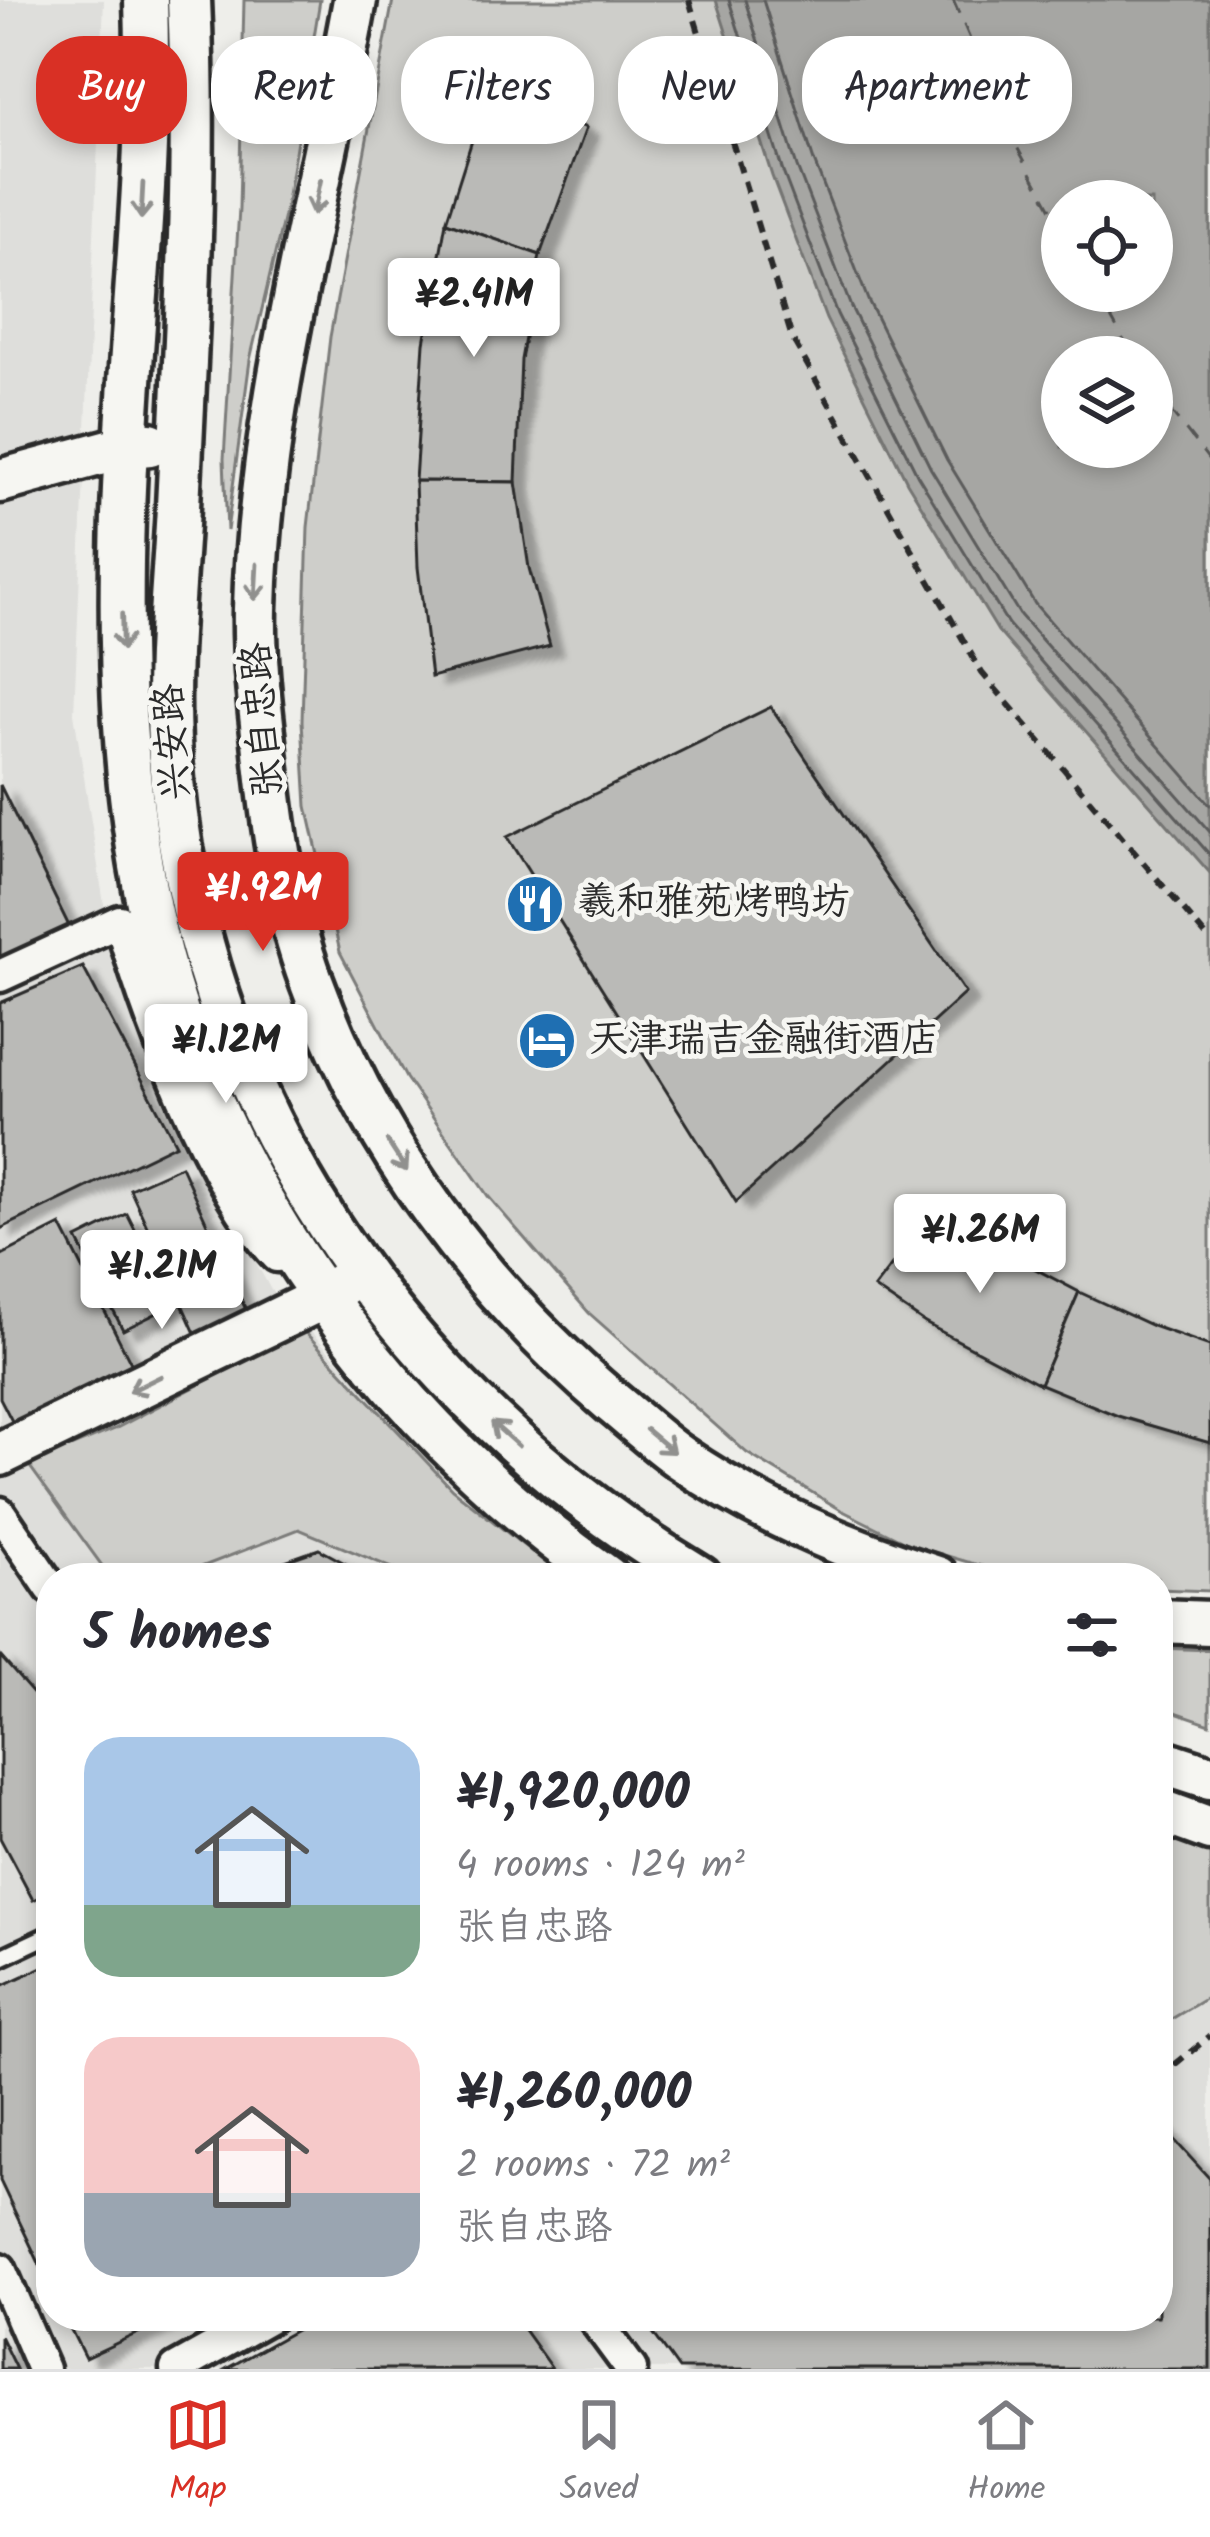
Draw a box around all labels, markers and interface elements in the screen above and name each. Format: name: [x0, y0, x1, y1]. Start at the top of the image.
chip: Buy: [36, 36, 187, 144]
chip: Rent: [211, 36, 377, 144]
chip: Filters: [401, 36, 594, 144]
chip: New: [618, 36, 778, 144]
chip: Apartment: [802, 36, 1072, 144]
one-way arrow: [304, 178, 327, 216]
map controls: [1041, 180, 1173, 468]
button: locate: [1041, 180, 1173, 312]
one-way arrow: [131, 181, 154, 220]
pin: ¥2.41M: [376, 258, 572, 360]
text: ¥2.41M: [415, 266, 533, 328]
button: layers: [1041, 336, 1173, 468]
one-way arrow: [244, 562, 267, 601]
one-way arrow: [111, 612, 133, 651]
street label: 张自忠路: [226, 640, 302, 800]
street label: 兴安路: [139, 681, 209, 803]
pin: ¥1.92M: [165, 852, 361, 954]
text: ¥1.92M: [205, 860, 321, 922]
restaurant icon: 羲和雅苑烤鸭坊: [504, 873, 566, 935]
place label: 羲和雅苑烤鸭坊: [577, 873, 850, 935]
pin: ¥1.12M: [128, 1004, 324, 1106]
hotel icon: 天津瑞吉金融街酒店: [516, 1010, 578, 1072]
place label: 天津瑞吉金融街酒店: [589, 1010, 940, 1072]
text: ¥1.12M: [171, 1012, 281, 1074]
one-way arrow: [385, 1138, 409, 1172]
pin: ¥1.26M: [882, 1194, 1078, 1296]
text: ¥1.26M: [921, 1202, 1039, 1264]
pin: ¥1.21M: [64, 1230, 260, 1332]
text: ¥1.21M: [107, 1238, 217, 1300]
one-way arrow: [128, 1374, 164, 1396]
one-way arrow: [490, 1421, 521, 1448]
one-way arrow: [644, 1427, 675, 1454]
text: 5 homes: [84, 1595, 272, 1676]
icon: filters: [1059, 1602, 1125, 1668]
text: ¥1,920,000: [456, 1755, 690, 1836]
icon: home: [180, 1785, 324, 1929]
text: 4 rooms · 124 m²: [456, 1836, 745, 1898]
text: 张自忠路: [456, 1898, 612, 1960]
text: ¥1,260,000: [456, 2055, 692, 2136]
icon: home: [180, 2085, 324, 2229]
text: 2 rooms · 72 m²: [456, 2136, 730, 2198]
text: 张自忠路: [456, 2198, 612, 2260]
tab: Map: [165, 2392, 231, 2517]
tab: Saved: [560, 2392, 638, 2517]
tab: Home: [967, 2392, 1045, 2517]

